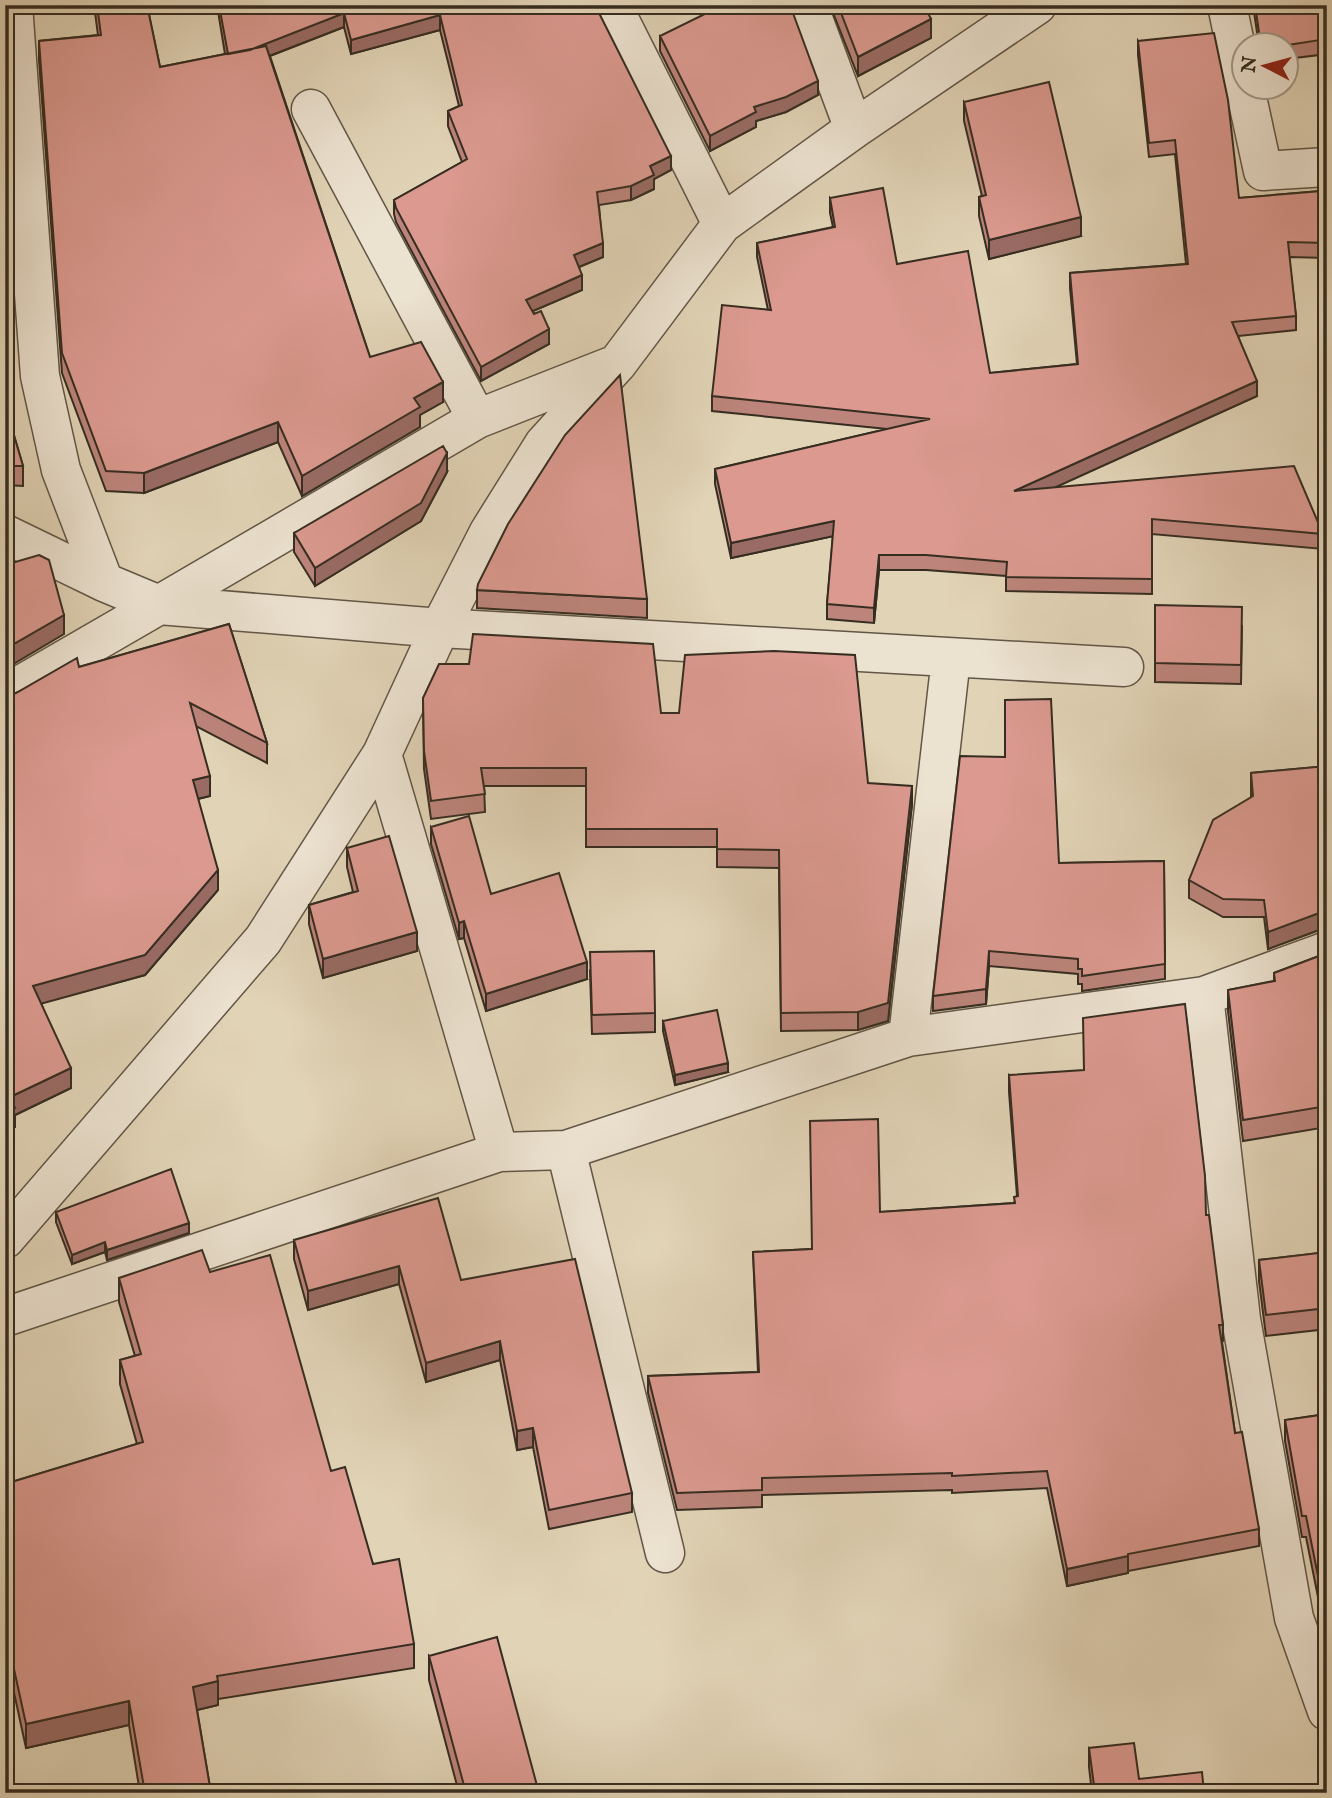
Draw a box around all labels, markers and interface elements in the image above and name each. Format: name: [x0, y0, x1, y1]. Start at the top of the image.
north arrow: [1230, 32, 1300, 102]
text: N: [1237, 54, 1263, 75]

